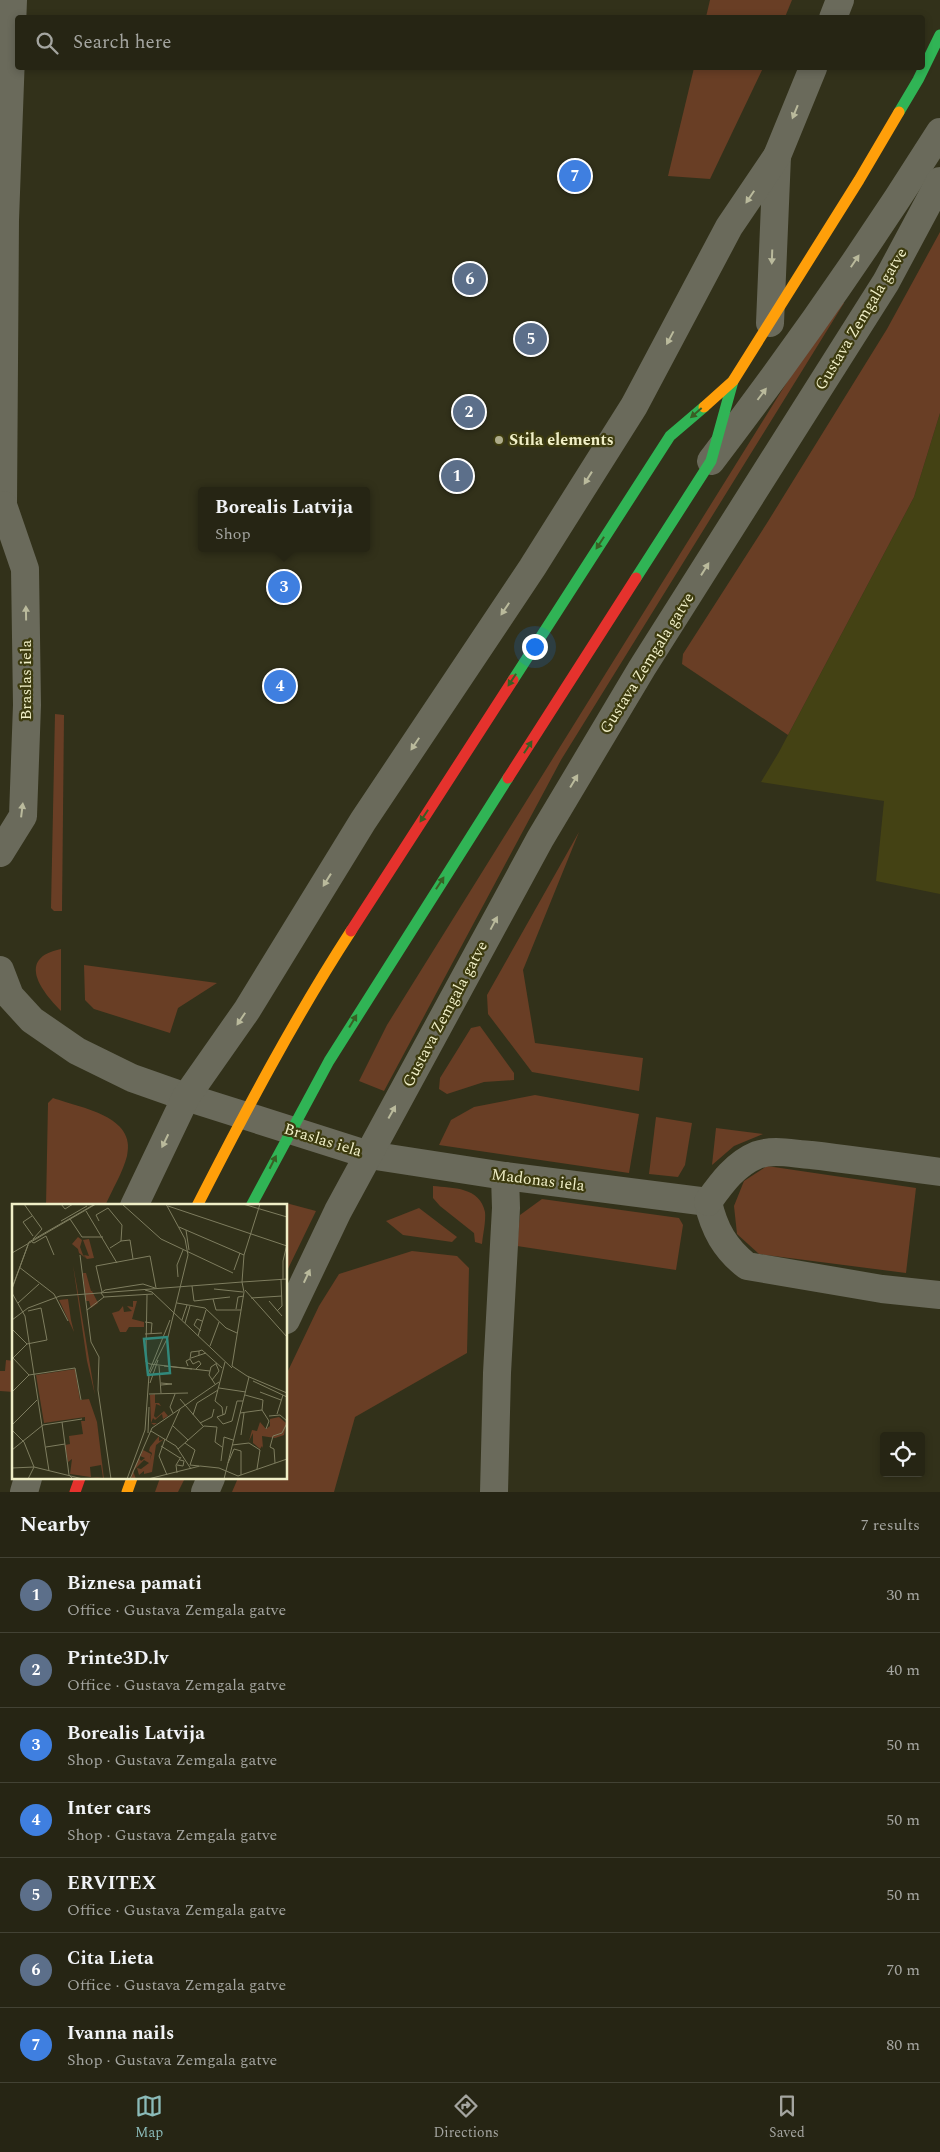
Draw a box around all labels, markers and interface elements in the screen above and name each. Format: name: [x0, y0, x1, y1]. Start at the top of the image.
search box: [15, 15, 925, 70]
text: Search here: [73, 28, 172, 57]
icon: search: [33, 29, 61, 57]
one-way arrow: [790, 105, 798, 119]
pin: 7: [559, 157, 591, 195]
one-way arrow: [745, 190, 755, 203]
street label: Gustava Zemgala gatve: [809, 243, 913, 395]
one-way arrow: [768, 250, 776, 266]
one-way arrow: [850, 254, 859, 267]
pin: 6: [454, 260, 486, 298]
pin: 5: [515, 320, 547, 358]
one-way arrow: [666, 331, 674, 345]
one-way arrow: [756, 388, 767, 401]
pin: 2: [453, 393, 485, 431]
one-way arrow: [690, 408, 703, 419]
place label: Stila elements: [509, 428, 614, 452]
marker: Stila elements: [493, 434, 505, 446]
pin: 1: [441, 457, 473, 495]
one-way arrow: [584, 472, 593, 485]
popup: [198, 487, 370, 552]
text: Borealis Latvija: [215, 493, 353, 522]
text: Shop: [215, 522, 251, 546]
one-way arrow: [596, 537, 605, 550]
one-way arrow: [701, 562, 710, 575]
pin: 3: [268, 568, 300, 606]
street label: Gustava Zemgala gatve: [594, 588, 700, 738]
one-way arrow: [500, 602, 510, 615]
one-way arrow: [22, 605, 30, 621]
your location: [522, 634, 548, 660]
street label: Braslas iela: [14, 640, 38, 720]
pin: 4: [264, 667, 296, 705]
one-way arrow: [507, 673, 517, 686]
one-way arrow: [410, 737, 420, 750]
one-way arrow: [523, 740, 533, 753]
one-way arrow: [570, 775, 579, 788]
one-way arrow: [18, 802, 26, 818]
one-way arrow: [419, 809, 429, 823]
one-way arrow: [322, 874, 331, 887]
one-way arrow: [436, 877, 445, 890]
one-way arrow: [490, 916, 498, 930]
street label: Gustava Zemgala gatve: [396, 936, 494, 1092]
one-way arrow: [236, 1012, 246, 1025]
one-way arrow: [349, 1014, 358, 1027]
one-way arrow: [388, 1106, 397, 1119]
street label: Braslas iela: [281, 1117, 365, 1163]
one-way arrow: [160, 1134, 168, 1148]
one-way arrow: [270, 1155, 278, 1169]
street label: Madonas iela: [490, 1162, 586, 1198]
inset map: [12, 1204, 288, 1480]
one-way arrow: [303, 1269, 311, 1283]
map controls: [880, 1432, 925, 1477]
button: locate: [880, 1432, 925, 1477]
text: Nearby: [20, 1509, 90, 1541]
text: 7 results: [861, 1513, 920, 1537]
text: Biznesa pamati: [67, 1569, 202, 1598]
text: 1: [32, 1583, 40, 1607]
text: 30 m: [886, 1583, 920, 1607]
text: Office · Gustava Zemgala gatve: [67, 1598, 286, 1622]
text: Printe3D.lv: [67, 1644, 168, 1673]
text: 2: [32, 1658, 40, 1682]
text: 40 m: [886, 1658, 920, 1682]
text: Office · Gustava Zemgala gatve: [67, 1673, 286, 1697]
text: Borealis Latvija: [67, 1719, 205, 1748]
text: 3: [32, 1733, 40, 1757]
text: 50 m: [886, 1733, 920, 1757]
text: Shop · Gustava Zemgala gatve: [67, 1748, 277, 1772]
text: Inter cars: [67, 1794, 151, 1823]
text: 4: [32, 1808, 40, 1832]
text: 50 m: [886, 1808, 920, 1832]
text: Shop · Gustava Zemgala gatve: [67, 1823, 277, 1847]
text: ERVITEX: [67, 1869, 157, 1898]
text: 5: [32, 1883, 40, 1907]
text: 50 m: [886, 1883, 920, 1907]
text: Office · Gustava Zemgala gatve: [67, 1898, 286, 1922]
text: Cita Lieta: [67, 1944, 154, 1973]
text: 6: [32, 1958, 40, 1982]
text: 70 m: [886, 1958, 920, 1982]
text: Office · Gustava Zemgala gatve: [67, 1973, 286, 1997]
text: Ivanna nails: [67, 2019, 174, 2048]
text: 7: [32, 2033, 40, 2057]
text: 80 m: [886, 2033, 920, 2057]
text: Shop · Gustava Zemgala gatve: [67, 2048, 277, 2072]
tab: Map: [135, 2092, 163, 2143]
tab: Directions: [433, 2092, 499, 2143]
tab: Saved: [769, 2092, 805, 2143]

